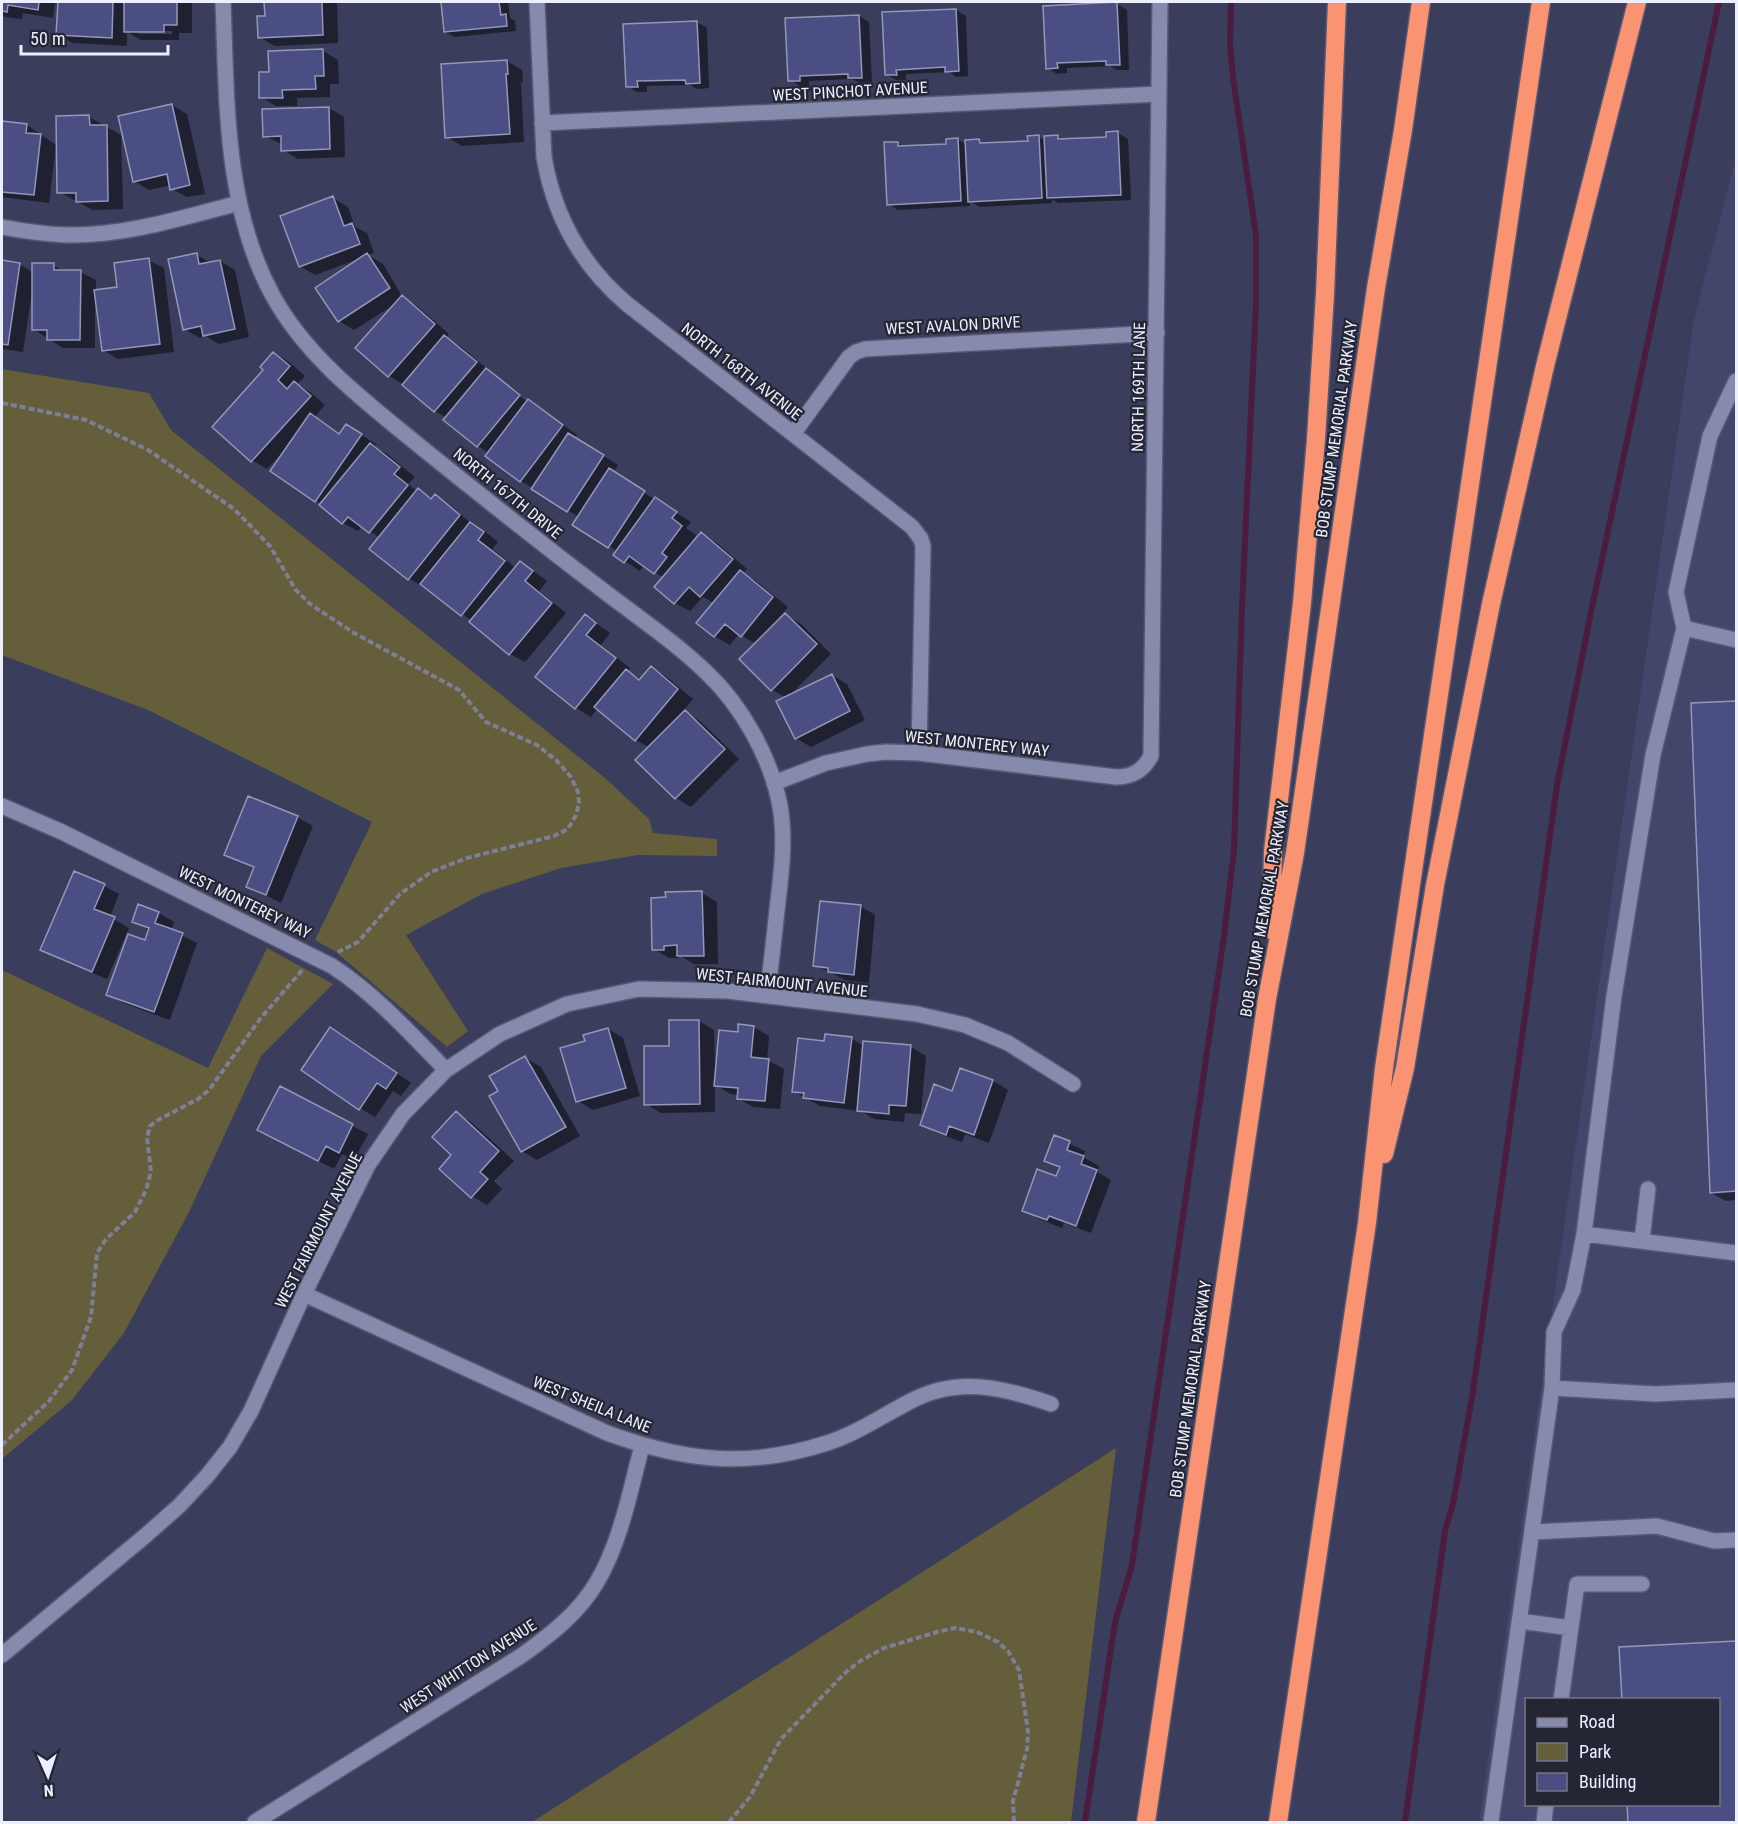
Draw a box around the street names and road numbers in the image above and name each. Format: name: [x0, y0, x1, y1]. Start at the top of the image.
street label: WEST PINCHOT AVENUE: [772, 78, 928, 105]
street label: WEST AVALON DRIVE: [885, 312, 1021, 339]
street label: NORTH 168TH AVENUE: [678, 319, 806, 424]
street label: BOB STUMP MEMORIAL PARKWAY: [1312, 319, 1361, 539]
street label: NORTH 169TH LANE: [1128, 322, 1149, 452]
street label: NORTH 167TH DRIVE: [450, 444, 566, 543]
street label: WEST MONTEREY WAY: [904, 726, 1051, 761]
street label: BOB STUMP MEMORIAL PARKWAY: [1236, 799, 1293, 1019]
street label: WEST MONTEREY WAY: [175, 862, 315, 943]
street label: WEST FAIRMOUNT AVENUE: [695, 964, 869, 1001]
street label: WEST FAIRMOUNT AVENUE: [271, 1149, 366, 1311]
street label: BOB STUMP MEMORIAL PARKWAY: [1166, 1279, 1215, 1499]
street label: WEST SHEILA LANE: [530, 1372, 654, 1437]
street label: WEST WHITTON AVENUE: [397, 1615, 540, 1717]

